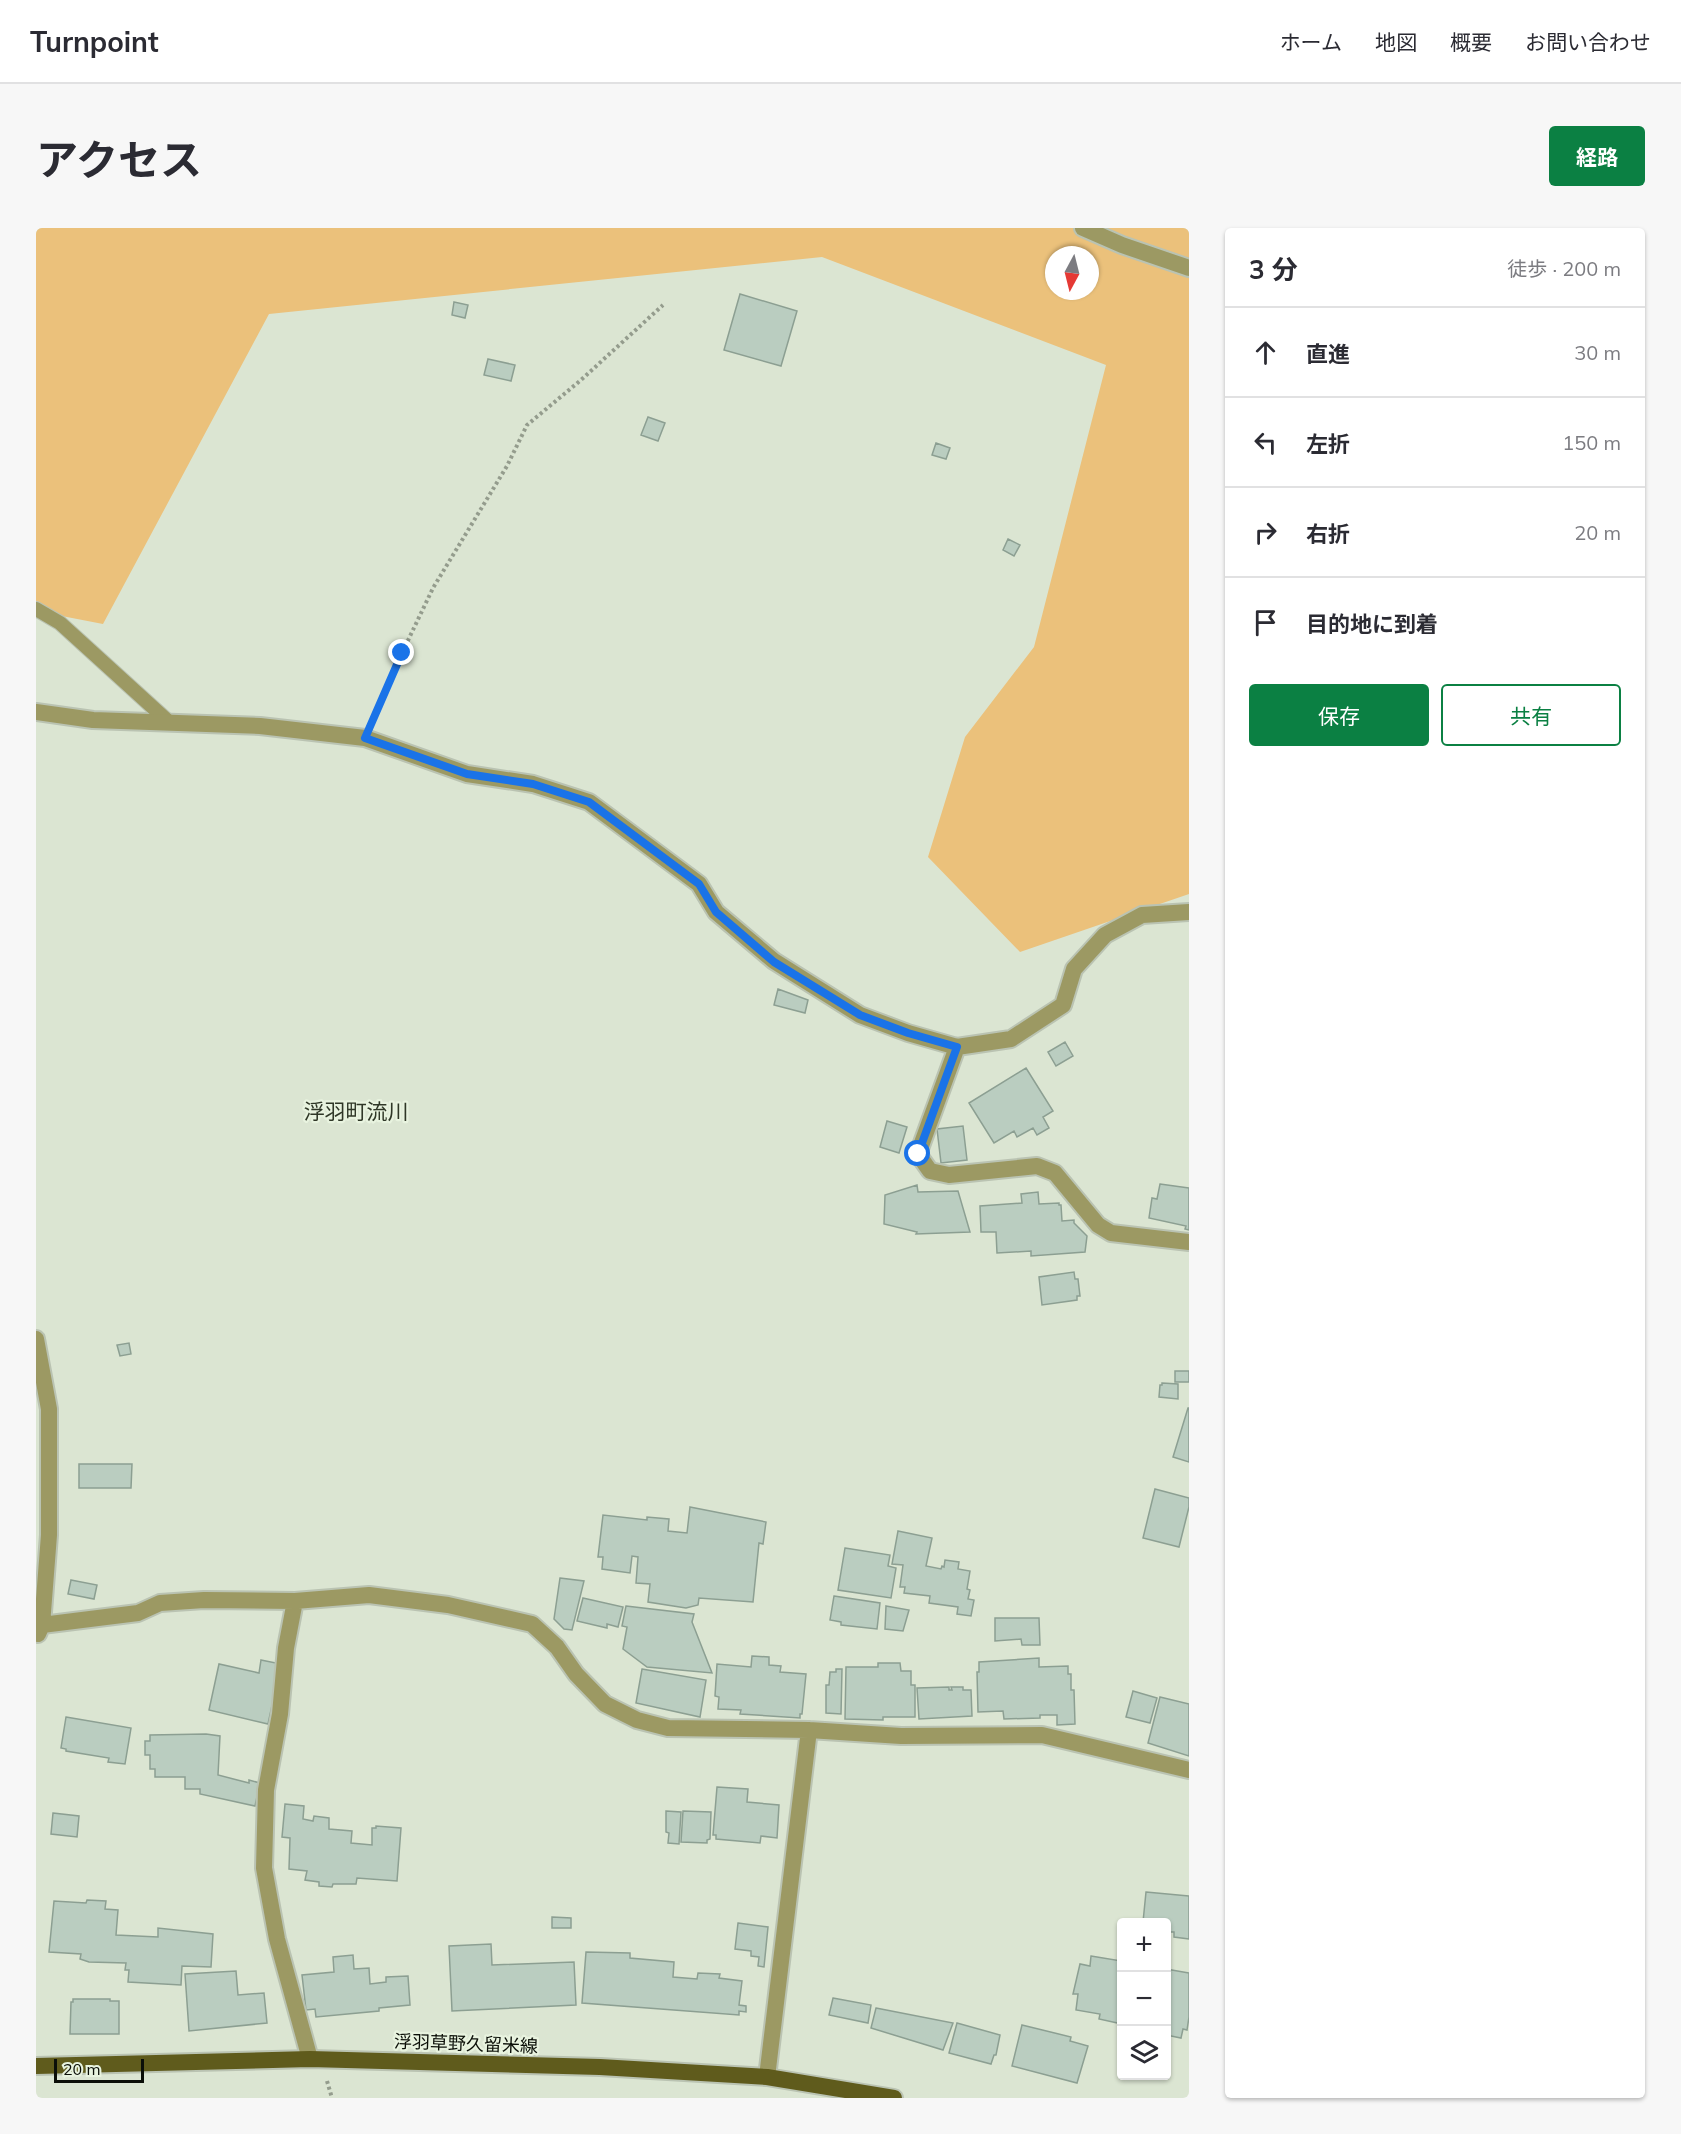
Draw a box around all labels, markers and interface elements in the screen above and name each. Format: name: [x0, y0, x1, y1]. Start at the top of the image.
text: Turnpoint: [30, 24, 159, 59]
text: ホーム: [1280, 29, 1342, 55]
text: 地図: [1375, 29, 1417, 55]
text: 概要: [1450, 29, 1492, 55]
text: お問い合わせ: [1525, 29, 1651, 55]
button: 経路: [1549, 126, 1645, 186]
text: アクセス: [36, 133, 202, 186]
north arrow: [1045, 246, 1099, 300]
text: 3 分: [1249, 253, 1298, 286]
text: 徒歩 · 200 m: [1507, 256, 1621, 281]
icon: ahead: [1249, 336, 1282, 369]
text: 直進: [1306, 340, 1350, 368]
text: 30 m: [1574, 340, 1621, 365]
icon: left: [1249, 426, 1282, 459]
text: 左折: [1306, 430, 1350, 458]
text: 150 m: [1562, 430, 1621, 455]
icon: right: [1249, 516, 1282, 549]
text: 右折: [1306, 520, 1350, 548]
text: 20 m: [1574, 520, 1621, 545]
icon: arrive: [1249, 606, 1282, 639]
text: 目的地に到着: [1306, 610, 1438, 638]
route end: [388, 639, 414, 665]
button: 保存: [1249, 684, 1429, 746]
button: 共有: [1441, 684, 1621, 746]
district label: 浮羽町流川: [304, 1098, 409, 1124]
route start: [904, 1140, 930, 1166]
map controls: [1117, 1918, 1171, 2080]
button: +: [1117, 1918, 1171, 1972]
button: −: [1117, 1972, 1171, 2026]
button: layers: [1117, 2026, 1171, 2080]
street label: 浮羽草野久留米線: [394, 2029, 538, 2058]
scale bar: [54, 2056, 144, 2084]
text: 20 m: [63, 2059, 100, 2079]

